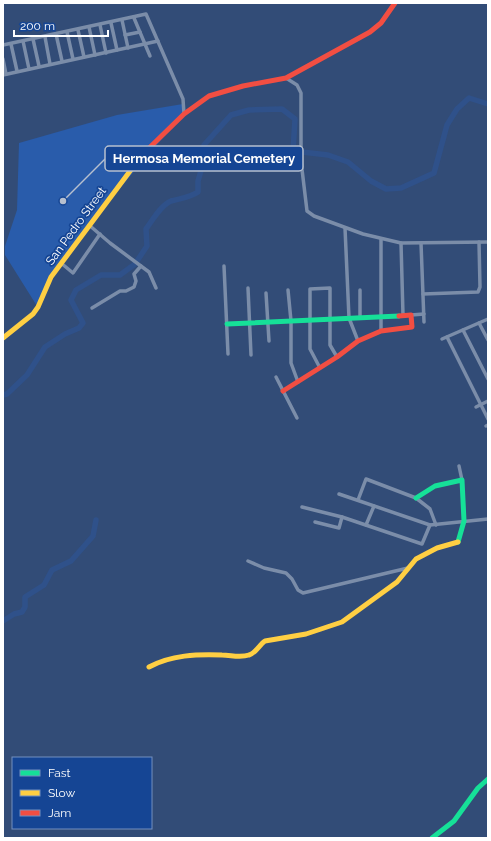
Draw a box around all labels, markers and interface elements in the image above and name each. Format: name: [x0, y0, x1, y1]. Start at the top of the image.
scale bar: [14, 12, 108, 38]
text: 200 m: [20, 19, 55, 33]
callout: Hermosa Memorial Cemetery: [105, 146, 303, 171]
text: Hermosa Memorial Cemetery: [113, 151, 295, 166]
street label: San Pedro Street: [43, 184, 109, 268]
legend: [12, 757, 152, 829]
text: Fast: [48, 766, 71, 780]
text: Slow: [48, 786, 75, 800]
text: Jam: [48, 806, 71, 820]

